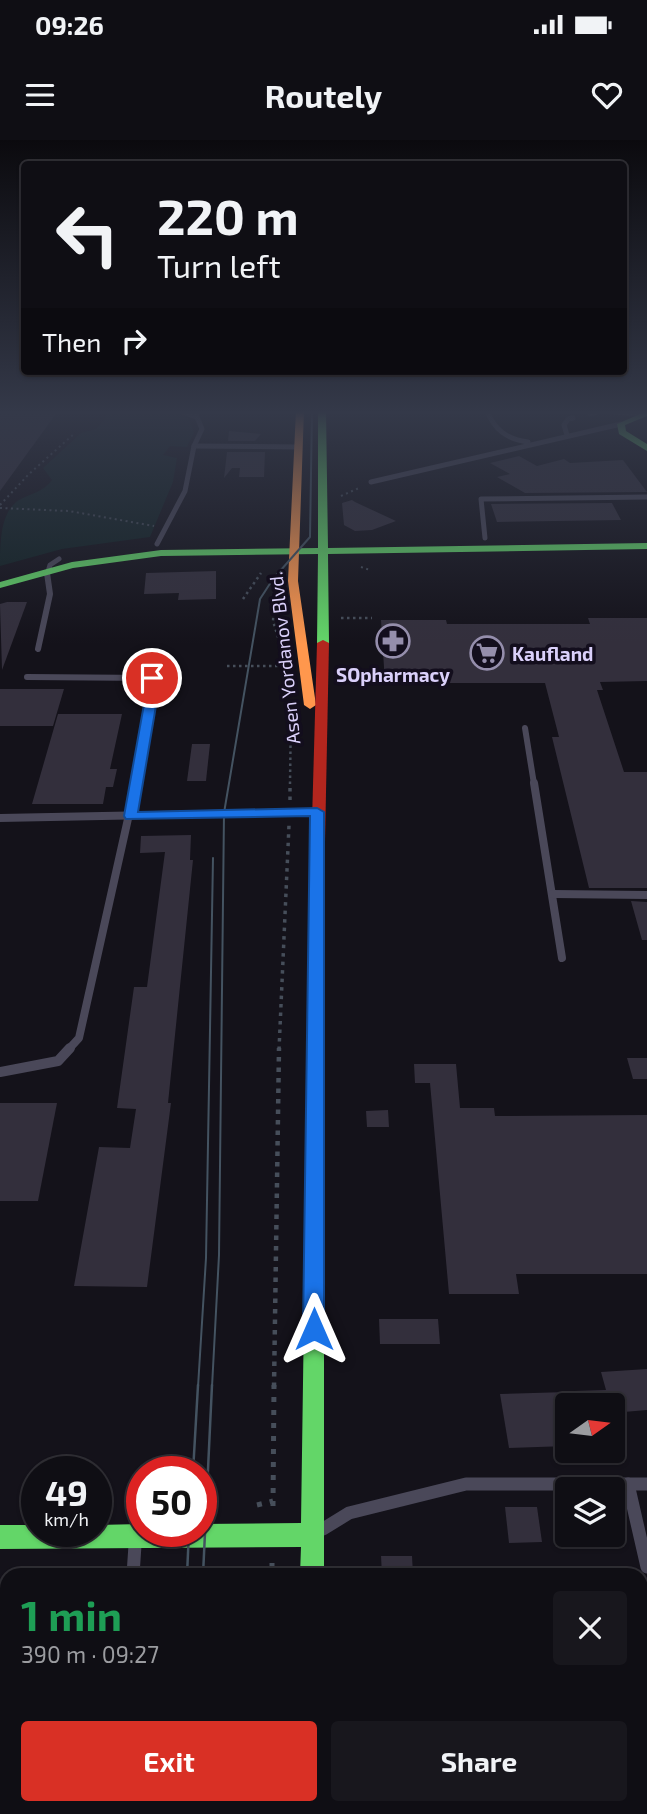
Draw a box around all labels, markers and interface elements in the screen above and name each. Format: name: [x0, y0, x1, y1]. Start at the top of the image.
text: 09:26: [35, 9, 104, 40]
icon: menu: [21, 76, 59, 114]
text: Routely: [265, 76, 382, 114]
icon: heart: [588, 76, 626, 114]
text: 220 m: [157, 186, 299, 245]
icon: left: [42, 189, 133, 280]
text: Turn left: [157, 246, 281, 284]
icon: right: [115, 322, 153, 360]
text: Then: [42, 326, 101, 357]
street label: Asen Yordanov Blvd.: [264, 571, 304, 745]
pharmacy icon: SOpharmacy: [374, 622, 412, 660]
supermarket icon: Kaufland: [468, 634, 506, 672]
place label: Kaufland: [512, 642, 593, 665]
pin: [122, 648, 182, 708]
icon: arrive: [133, 659, 171, 697]
place label: SOpharmacy: [336, 663, 450, 687]
position arrow: [277, 1292, 351, 1366]
north arrow: [555, 1393, 625, 1463]
map controls: [555, 1393, 625, 1547]
speed limit sign: 50: [126, 1456, 217, 1547]
text: 49: [45, 1471, 88, 1513]
button: layers: [555, 1477, 625, 1547]
text: km/h: [44, 1508, 89, 1530]
text: 1 min: [21, 1589, 122, 1639]
button: close: [553, 1591, 627, 1665]
text: 390 m · 09:27: [21, 1640, 159, 1668]
button: Exit: [21, 1721, 317, 1801]
button: Share: [331, 1721, 627, 1801]

